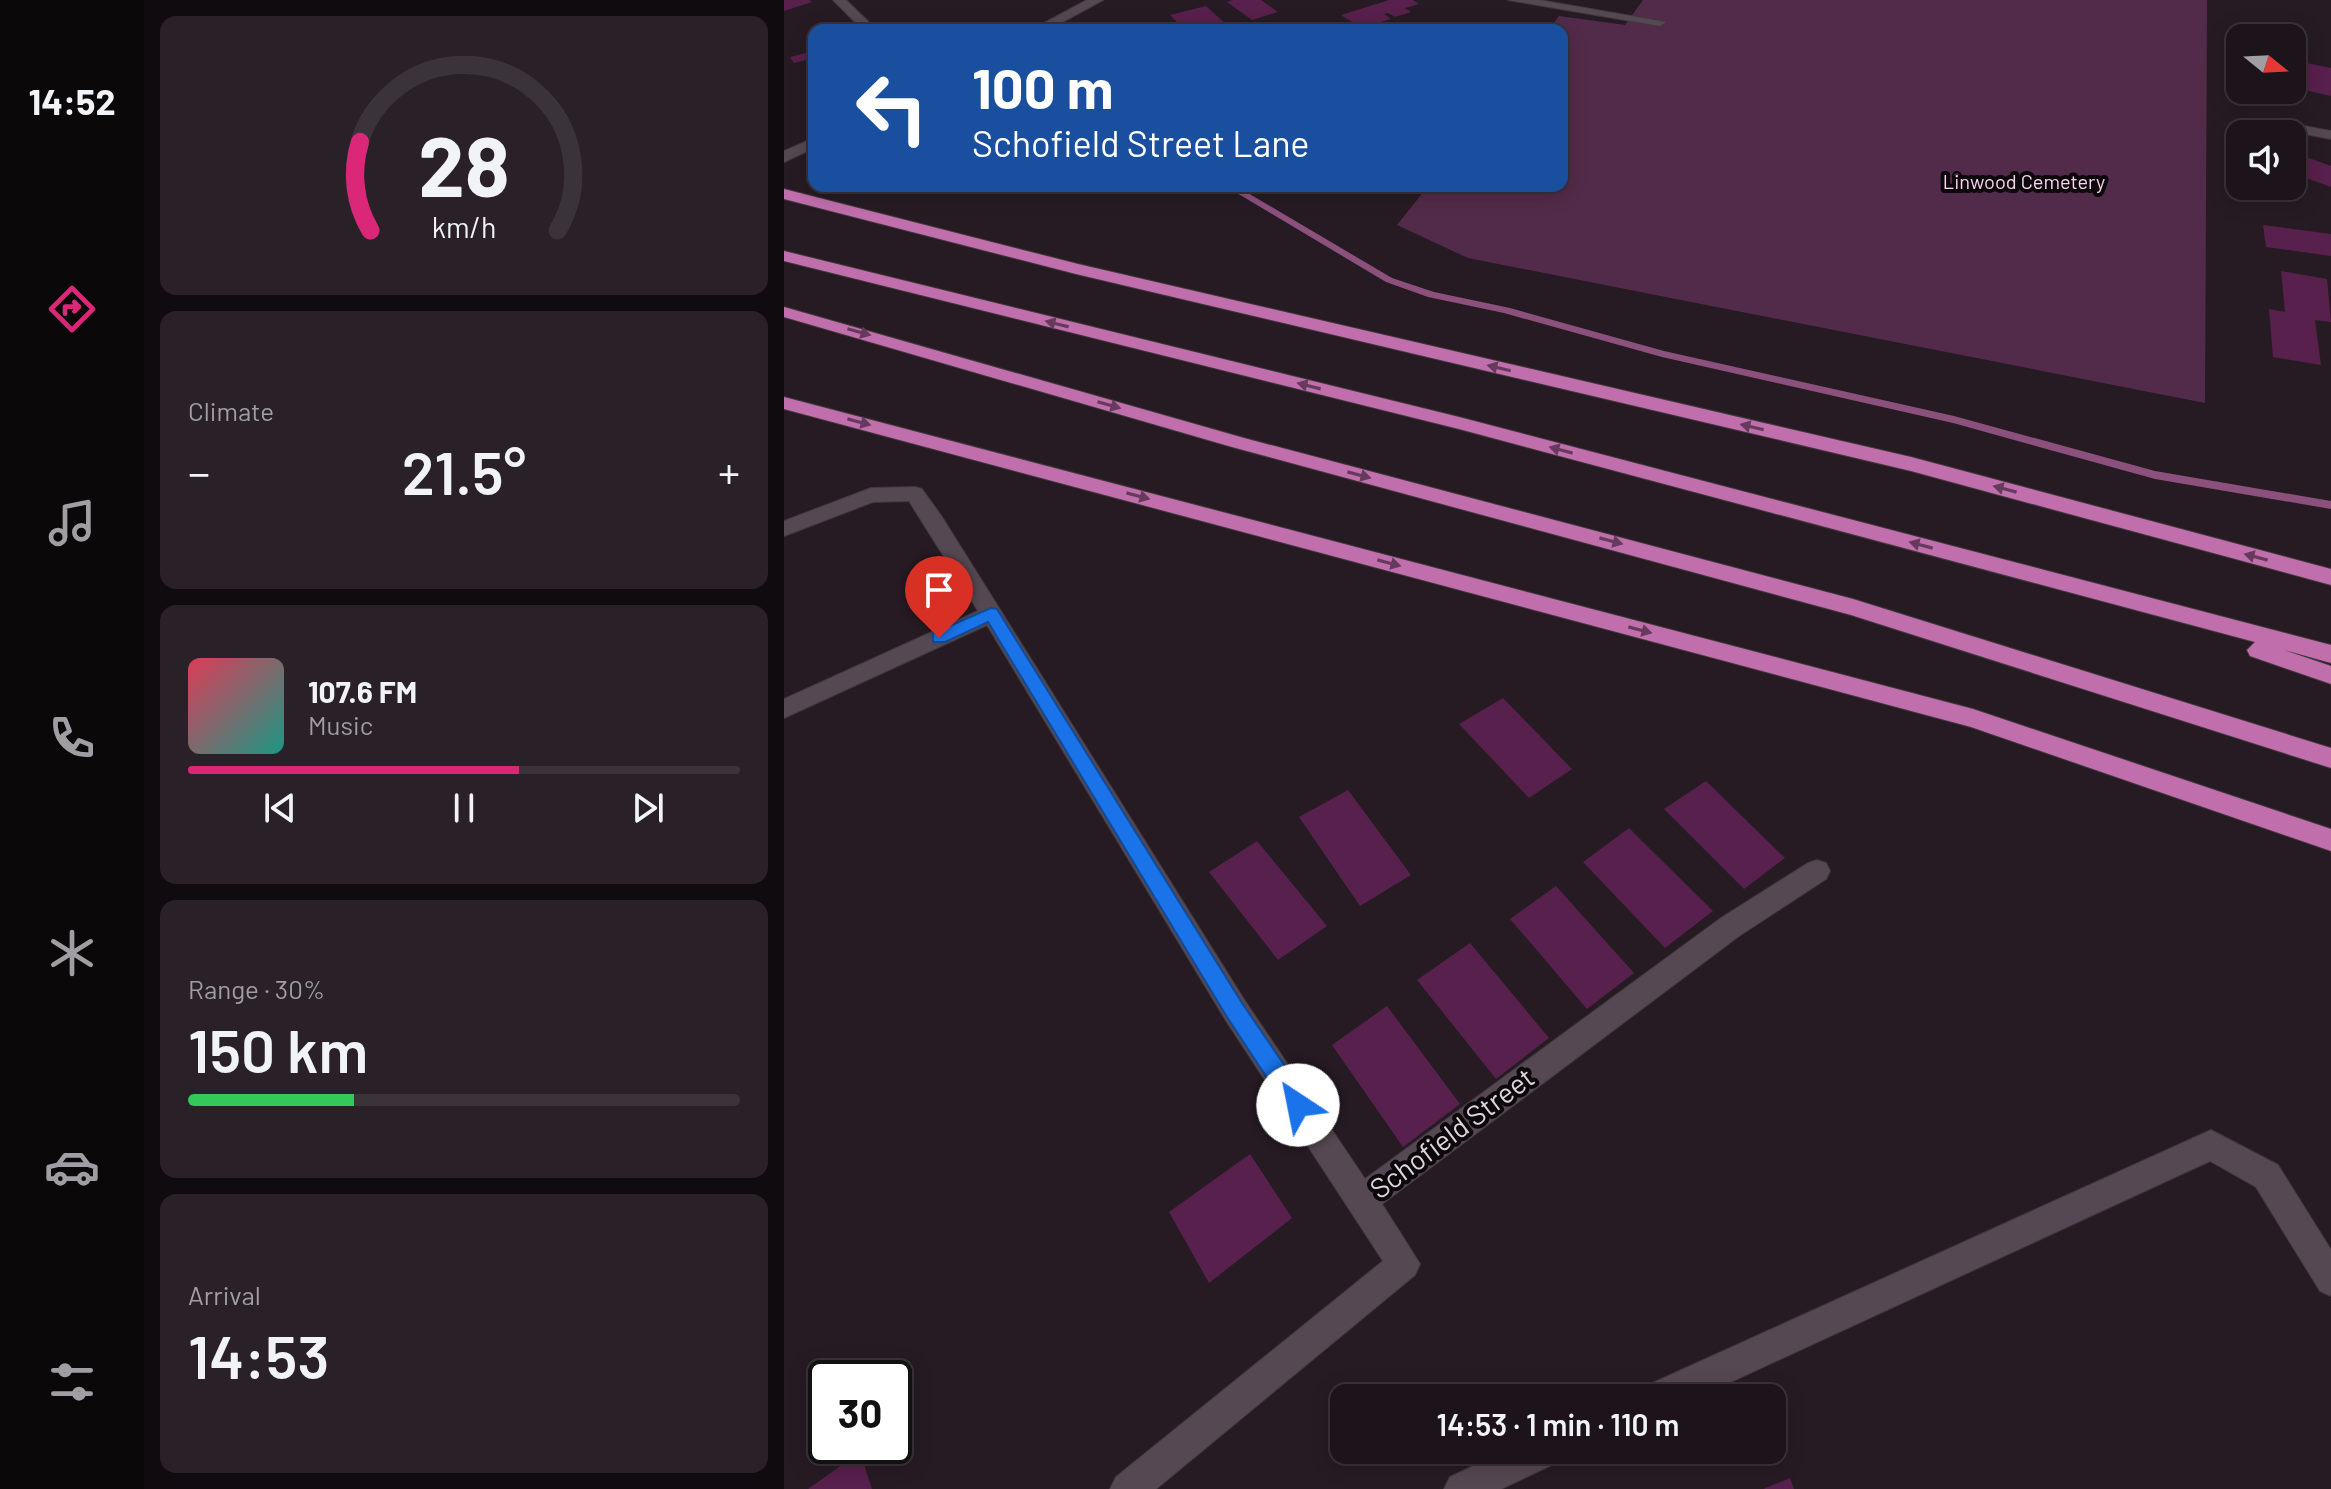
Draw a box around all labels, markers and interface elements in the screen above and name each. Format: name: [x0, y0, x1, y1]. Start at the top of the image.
north arrow: [2226, 24, 2306, 104]
map controls: [2226, 24, 2306, 200]
text: 100 m: [972, 53, 1114, 120]
icon: left: [840, 56, 944, 160]
text: 14:52: [28, 79, 116, 122]
text: 28: [418, 114, 510, 214]
button: sound: [2226, 120, 2306, 200]
text: Schofield Street Lane: [972, 121, 1310, 164]
park label: Linwood Cemetery: [1943, 169, 2105, 193]
text: km/h: [432, 209, 496, 244]
icon: directions: [44, 281, 100, 337]
one-way arrow: [1044, 317, 1069, 329]
one-way arrow: [847, 327, 872, 339]
one-way arrow: [1486, 361, 1511, 374]
one-way arrow: [1297, 379, 1322, 392]
text: Climate: [188, 395, 274, 426]
one-way arrow: [1097, 399, 1121, 412]
one-way arrow: [847, 417, 872, 429]
one-way arrow: [1739, 421, 1764, 433]
text: 21.5°: [402, 435, 526, 507]
one-way arrow: [1549, 443, 1573, 456]
text: −: [188, 445, 210, 498]
text: +: [718, 445, 740, 498]
one-way arrow: [1347, 469, 1372, 481]
one-way arrow: [1992, 483, 2017, 495]
one-way arrow: [1125, 491, 1150, 503]
icon: music: [44, 495, 100, 551]
one-way arrow: [1599, 535, 1623, 548]
one-way arrow: [1909, 538, 1934, 550]
one-way arrow: [2243, 550, 2267, 563]
pin: [905, 556, 973, 638]
one-way arrow: [1378, 557, 1402, 570]
icon: arrive: [917, 568, 961, 612]
one-way arrow: [1628, 624, 1653, 636]
text: 107.6 FM: [308, 673, 417, 709]
text: Music: [308, 709, 373, 740]
icon: phone: [44, 710, 100, 766]
icon: previous: [258, 786, 302, 830]
icon: pause: [442, 786, 486, 830]
icon: next: [626, 786, 670, 830]
icon: climate: [44, 925, 100, 981]
text: Range · 30%: [188, 973, 325, 1004]
text: 150 km: [188, 1013, 368, 1085]
street label: Schofield Street: [1363, 1059, 1540, 1205]
position arrow: [1256, 1063, 1340, 1147]
icon: car: [44, 1139, 100, 1195]
text: Arrival: [188, 1279, 261, 1310]
text: 14:53: [188, 1319, 329, 1391]
icon: filters: [44, 1354, 100, 1410]
speed limit sign: 30: [808, 1360, 912, 1464]
text: 14:53 · 1 min · 110 m: [1437, 1406, 1679, 1442]

